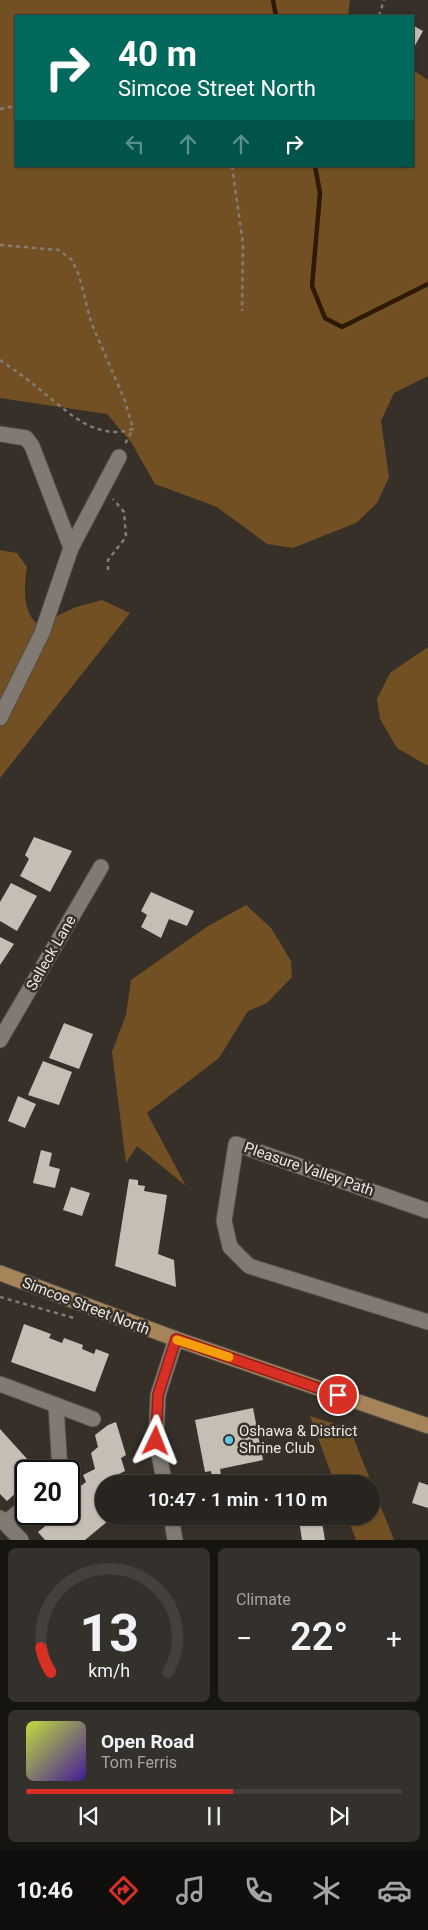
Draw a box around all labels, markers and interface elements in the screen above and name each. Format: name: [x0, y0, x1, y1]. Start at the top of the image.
text: 40 m: [118, 34, 197, 75]
icon: right: [35, 35, 100, 100]
text: Simcoe Street North: [118, 76, 316, 101]
icon: left: [121, 130, 149, 158]
icon: ahead: [174, 130, 202, 158]
icon: ahead: [227, 130, 255, 158]
icon: right: [280, 130, 308, 158]
street label: Selleck Lane: [22, 912, 80, 994]
street label: Pleasure Valley Path: [242, 1138, 376, 1200]
street label: Simcoe Street North: [20, 1273, 152, 1339]
pin: [317, 1374, 359, 1416]
icon: arrive: [324, 1381, 352, 1409]
position arrow: [129, 1414, 181, 1466]
place label: Oshawa & District Shrine Club: [239, 1422, 357, 1457]
marker: Oshawa & District Shrine Club: [223, 1434, 235, 1446]
speed limit sign: 20: [15, 1460, 80, 1525]
text: 10:47 · 1 min · 110 m: [147, 1488, 328, 1511]
text: Climate: [236, 1590, 291, 1609]
text: 13: [79, 1603, 139, 1664]
text: 22°: [290, 1615, 348, 1659]
text: −: [236, 1622, 252, 1655]
text: +: [386, 1622, 402, 1655]
text: km/h: [88, 1660, 130, 1681]
text: Open Road: [101, 1730, 194, 1753]
text: Tom Ferris: [101, 1753, 177, 1772]
icon: previous: [75, 1802, 103, 1830]
icon: pause: [200, 1802, 228, 1830]
icon: next: [325, 1802, 353, 1830]
icon: directions: [106, 1873, 141, 1908]
icon: music: [173, 1873, 208, 1908]
icon: phone: [241, 1873, 276, 1908]
icon: climate: [309, 1873, 344, 1908]
icon: car: [377, 1873, 412, 1908]
text: 10:46: [16, 1878, 73, 1903]

